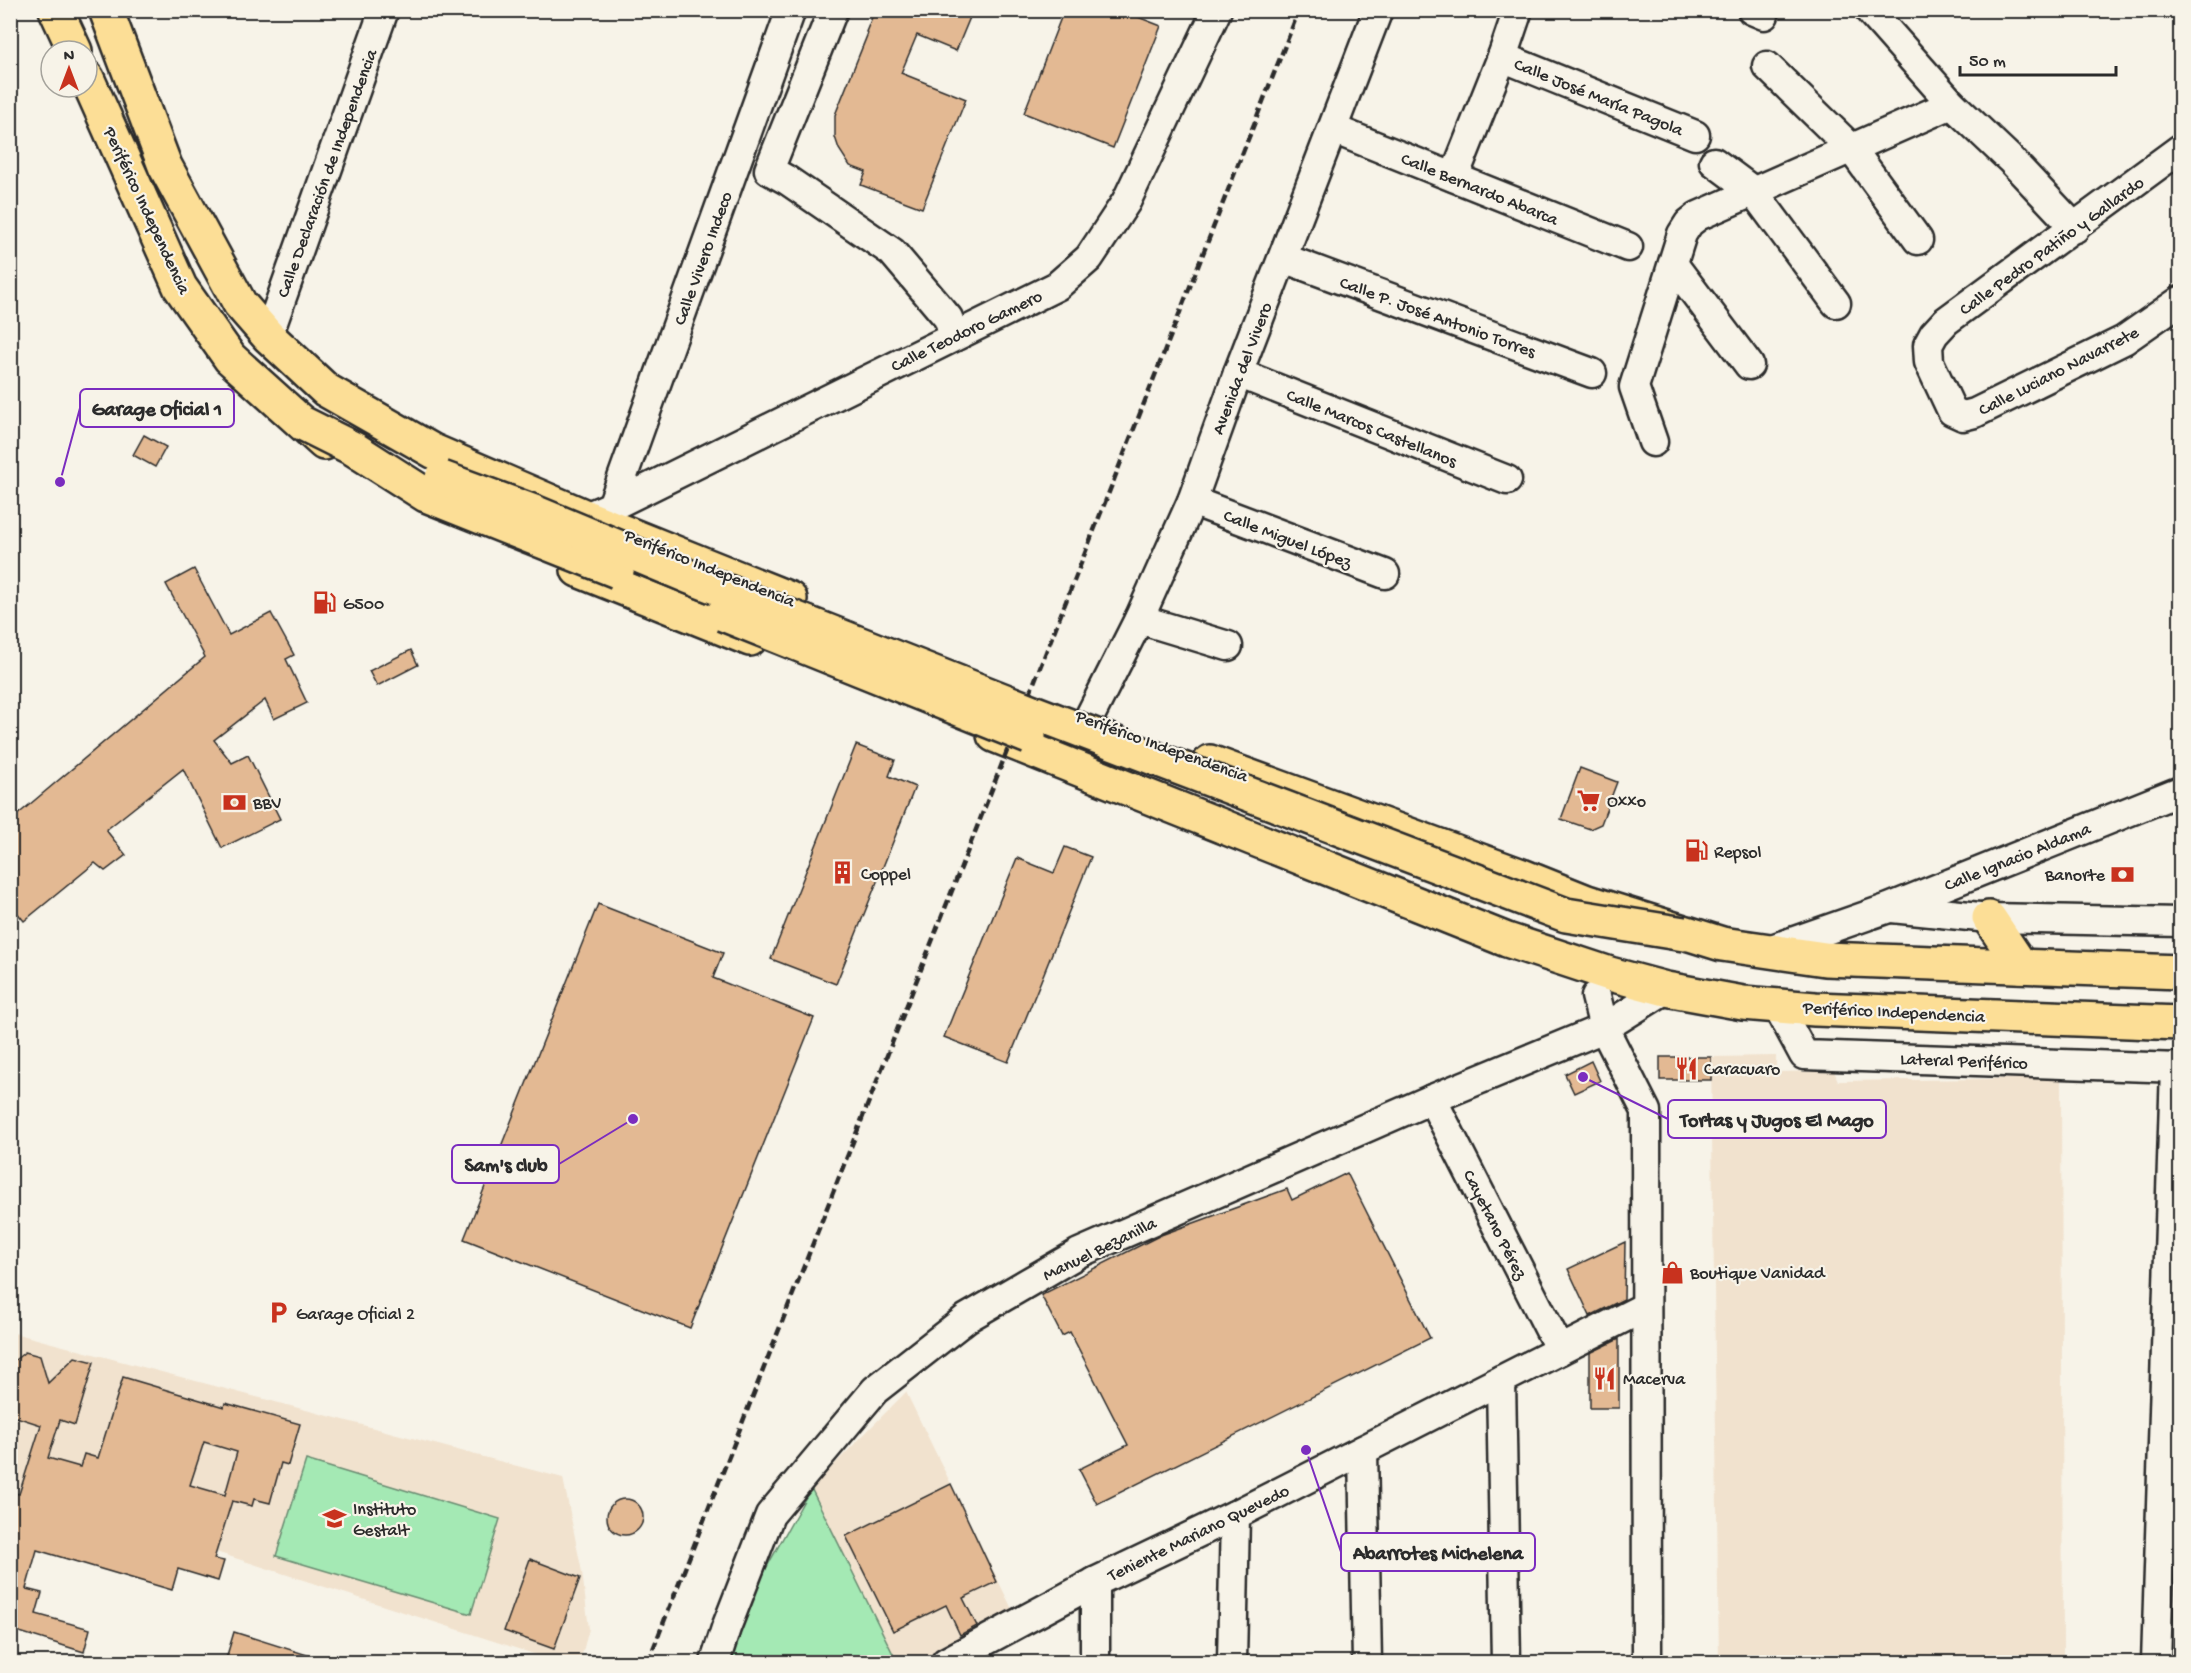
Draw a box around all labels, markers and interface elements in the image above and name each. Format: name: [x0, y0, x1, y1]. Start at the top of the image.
north arrow: [39, 39, 99, 99]
scale bar: [1960, 39, 2116, 77]
street label: Calle Declaración de Independencia: [274, 46, 383, 301]
text: N: [64, 48, 75, 67]
text: 50 m: [1969, 52, 2006, 73]
street label: Calle José María Pagola: [1510, 55, 1687, 142]
street label: Periférico Independencia: [97, 123, 194, 299]
street label: Calle Bernardo Abarca: [1397, 149, 1562, 232]
street label: Calle Pedro Patiño y Gallardo: [1956, 173, 2149, 321]
street label: Calle Vivero Indeco: [670, 189, 738, 328]
street label: Calle P. José Antonio Torres: [1336, 273, 1539, 364]
street label: Calle Teodoro Gamero: [888, 286, 1046, 378]
street label: Avenida del Vivero: [1208, 300, 1278, 438]
street label: Calle Luciano Navarrete: [1976, 322, 2143, 422]
street label: Calle Marcos Castellanos: [1283, 386, 1461, 474]
callout: Garage Oficial 1: [80, 389, 234, 427]
text: Garage Oficial 1: [92, 399, 222, 423]
street label: Calle Miguel López: [1220, 506, 1355, 575]
street label: Periférico Independencia: [620, 525, 798, 614]
fuel station icon: G500: [312, 590, 338, 616]
place label: G500: [343, 595, 384, 616]
street label: Periférico Independencia: [1071, 706, 1251, 789]
supermarket icon: Oxxo: [1576, 787, 1602, 813]
bank icon: BBV: [222, 789, 248, 815]
place label: Oxxo: [1607, 792, 1646, 813]
place label: BBV: [252, 794, 281, 815]
street label: Calle Ignacio Aldama: [1942, 819, 2095, 897]
fuel station icon: Repsol: [1683, 838, 1709, 864]
place label: Repsol: [1714, 843, 1762, 864]
building icon: Coppel: [830, 860, 856, 886]
bank icon: Banorte: [2110, 861, 2136, 887]
place label: Coppel: [861, 865, 911, 886]
place label: Banorte: [2044, 866, 2106, 887]
street label: Periférico Independencia: [1801, 998, 1986, 1029]
street label: Lateral Periférico: [1900, 1050, 2028, 1075]
restaurant icon: Caracuaro: [1673, 1055, 1699, 1081]
place label: Caracuaro: [1704, 1060, 1780, 1081]
callout: Tortas y Jugos El Mago: [1668, 1100, 1886, 1138]
text: Tortas y Jugos El Mago: [1678, 1111, 1874, 1134]
callout: Sam's club: [452, 1145, 559, 1183]
text: Sam's club: [465, 1156, 548, 1179]
street label: Cayetano Pérez: [1457, 1167, 1531, 1284]
street label: Manuel Bezanilla: [1040, 1213, 1161, 1287]
shop icon: Boutique Vanidad: [1659, 1259, 1685, 1285]
place label: Boutique Vanidad: [1689, 1264, 1826, 1285]
parking icon: Garage Oficial 2: [265, 1300, 291, 1326]
place label: Garage Oficial 2: [296, 1305, 415, 1326]
restaurant icon: Macerva: [1592, 1365, 1618, 1391]
place label: Macerva: [1623, 1370, 1686, 1391]
street label: Teniente Mariano Quevedo: [1104, 1481, 1293, 1588]
place label: Instituto Gestalt: [353, 1500, 416, 1542]
school or university icon: Instituto Gestalt: [322, 1505, 348, 1531]
callout: Abarrotes Michelena: [1341, 1533, 1535, 1571]
text: Abarrotes Michelena: [1352, 1544, 1524, 1567]

